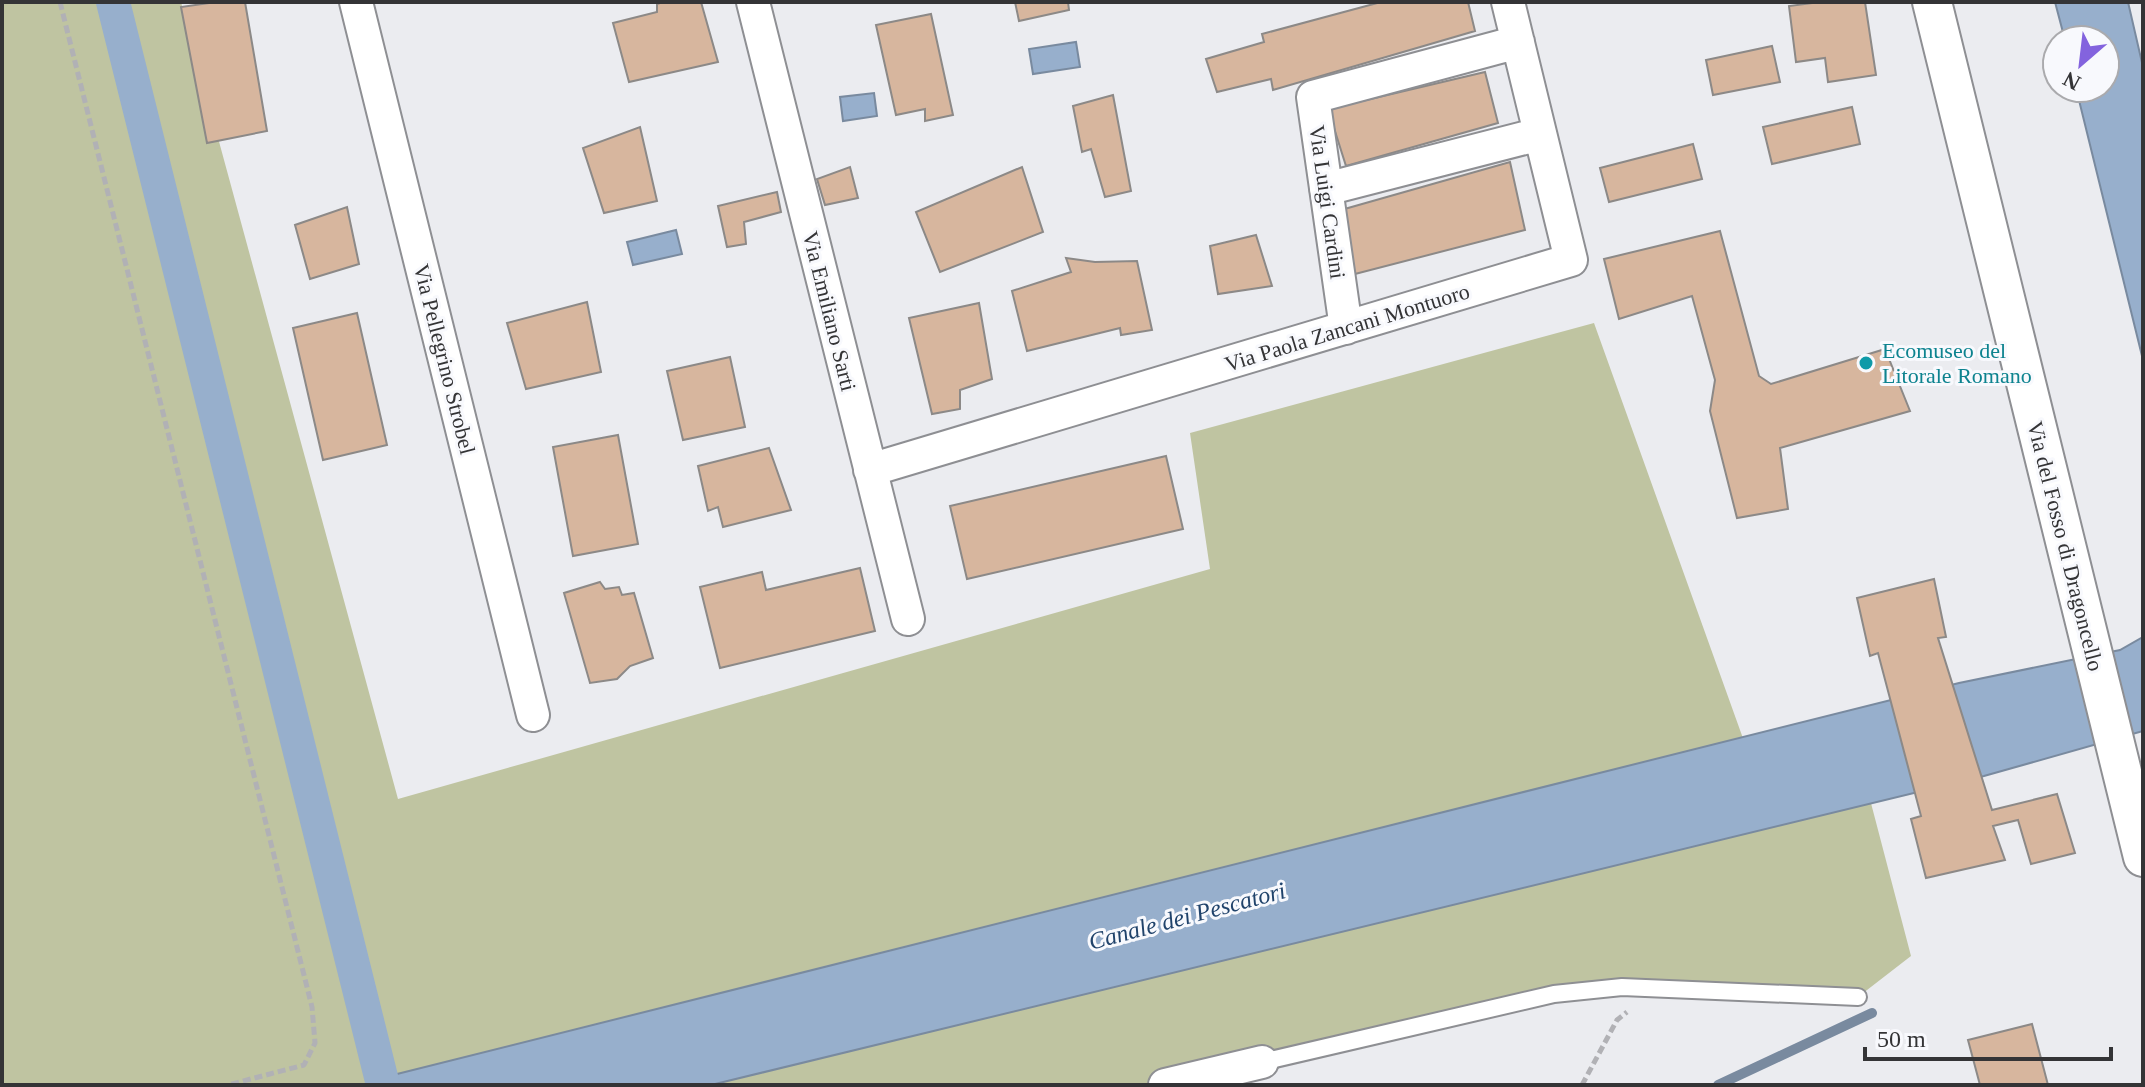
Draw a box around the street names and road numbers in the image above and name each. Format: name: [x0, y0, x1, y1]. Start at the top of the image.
street label: Via Luigi Cardini: [1304, 124, 1351, 281]
street label: Via Emiliano Sarti: [798, 229, 861, 394]
street label: Via Pellegrino Strobel: [409, 261, 480, 457]
street label: Via Paola Zancani Montuoro: [1222, 278, 1473, 377]
street label: Via del Fosso di Dragoncello: [2022, 419, 2109, 674]

